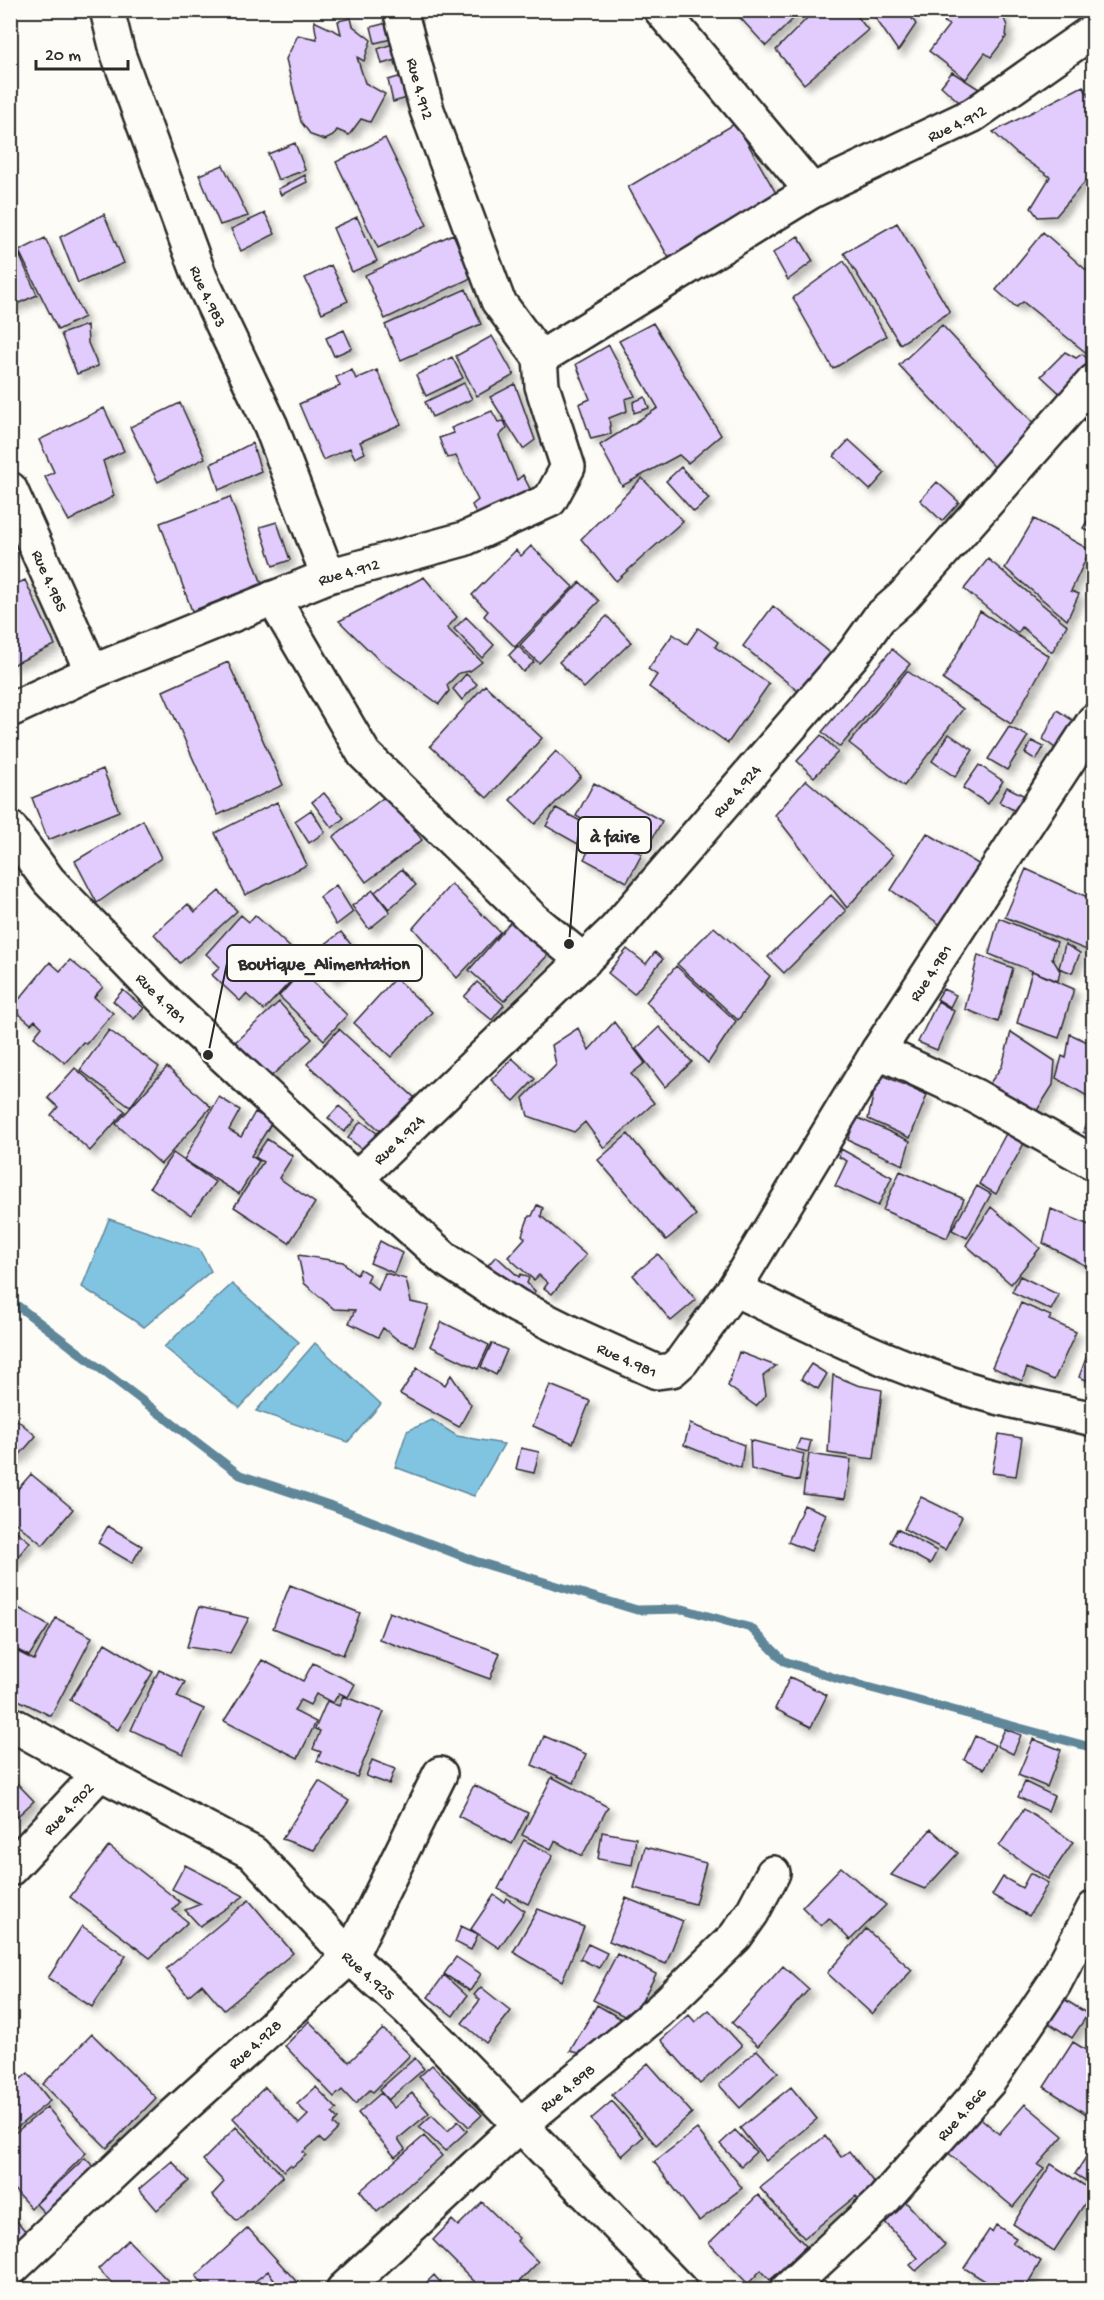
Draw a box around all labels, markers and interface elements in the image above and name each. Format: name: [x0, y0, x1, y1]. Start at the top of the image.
scale bar: [36, 33, 128, 71]
text: 20 m: [45, 46, 81, 67]
street label: Rue 4.912: [400, 56, 436, 123]
street label: Rue 4.912: [925, 103, 991, 148]
street label: Rue 4.983: [184, 264, 229, 331]
street label: Rue 4.985: [26, 548, 70, 616]
street label: Rue 4.912: [316, 556, 382, 592]
street label: Rue 4.924: [710, 762, 767, 823]
callout: à faire: [578, 817, 651, 853]
text: à faire: [589, 828, 640, 849]
street label: Rue 4.981: [907, 942, 958, 1006]
callout: Boutique_Alimentation: [227, 945, 422, 981]
text: Boutique_Alimentation: [237, 955, 410, 976]
street label: Rue 4.981: [130, 970, 189, 1029]
street label: Rue 4.924: [371, 1112, 430, 1170]
street label: Rue 4.981: [593, 1340, 659, 1384]
street label: Rue 4.902: [41, 1780, 99, 1841]
street label: Rue 4.925: [336, 1948, 398, 2006]
street label: Rue 4.928: [226, 2017, 287, 2075]
street label: Rue 4.898: [537, 2061, 600, 2118]
street label: Rue 4.866: [934, 2084, 993, 2146]

